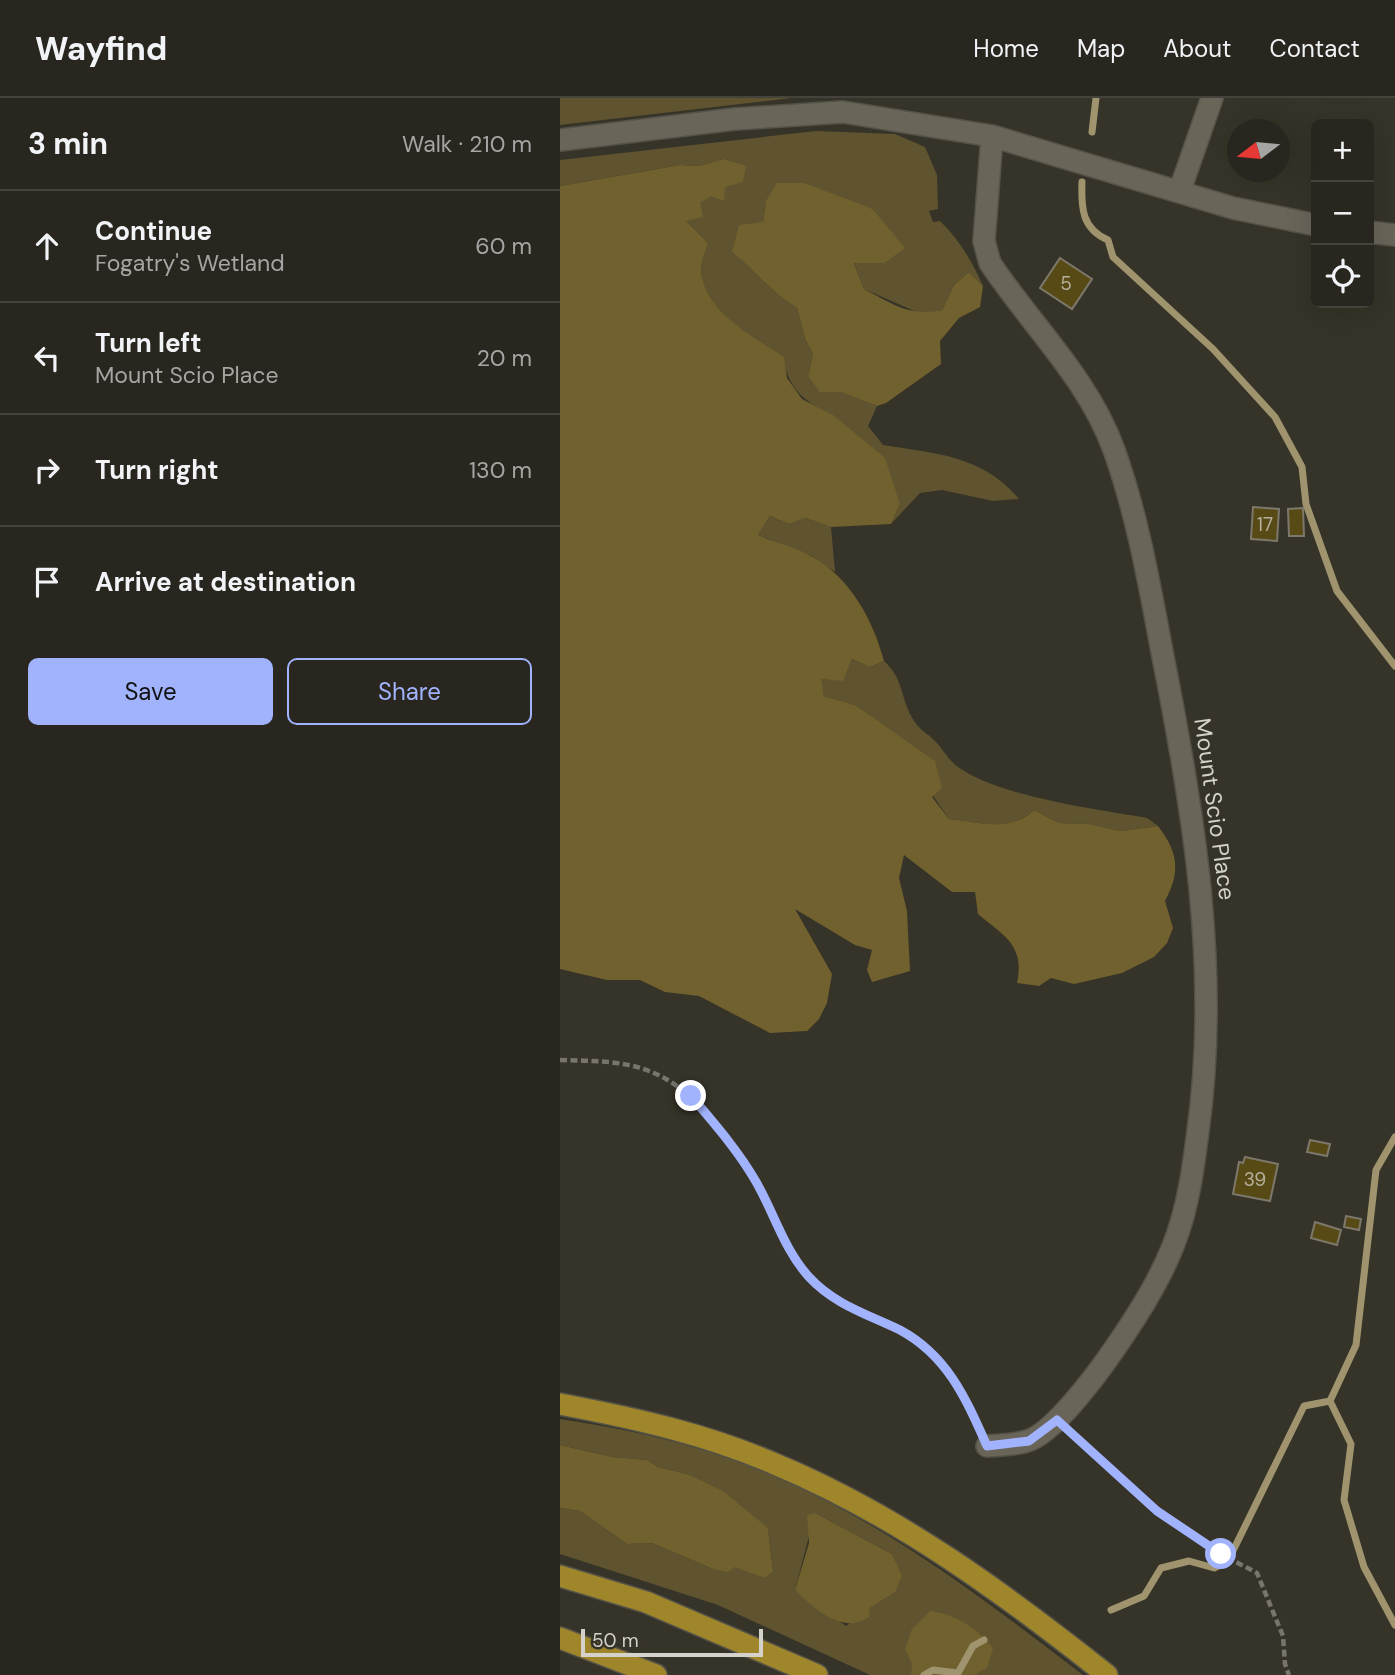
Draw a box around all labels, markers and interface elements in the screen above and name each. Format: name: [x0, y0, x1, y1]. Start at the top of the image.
text: Wayfind: [35, 27, 167, 70]
text: Home: [973, 33, 1039, 64]
text: Map: [1077, 33, 1125, 64]
text: About: [1163, 33, 1232, 64]
text: Contact: [1270, 33, 1360, 64]
north arrow: [1227, 119, 1290, 182]
map controls: [1311, 119, 1374, 308]
button: +: [1311, 119, 1374, 182]
text: 3 min: [28, 124, 108, 163]
text: Walk · 210 m: [402, 129, 532, 159]
button: −: [1311, 182, 1374, 245]
text: Continue: [95, 214, 212, 248]
icon: ahead: [28, 227, 66, 265]
text: 60 m: [475, 231, 532, 261]
button: locate: [1311, 245, 1374, 308]
text: Fogatry's Wetland: [95, 248, 285, 278]
house number: 5: [1060, 271, 1072, 296]
text: Turn left: [95, 326, 202, 360]
icon: left: [28, 339, 66, 377]
text: 20 m: [477, 343, 532, 373]
text: Mount Scio Place: [95, 360, 278, 390]
icon: right: [28, 451, 66, 489]
text: Turn right: [95, 453, 219, 487]
text: 130 m: [469, 455, 532, 485]
house number: 17: [1257, 512, 1273, 537]
icon: arrive: [28, 563, 66, 601]
text: Arrive at destination: [95, 565, 356, 599]
button: Save: [28, 658, 273, 725]
button: Share: [287, 658, 532, 725]
street label: Mount Scio Place: [1187, 716, 1243, 902]
route end: [675, 1080, 706, 1111]
house number: 39: [1244, 1167, 1266, 1192]
route start: [1205, 1538, 1236, 1569]
scale bar: [581, 1626, 763, 1658]
text: 50 m: [592, 1628, 639, 1653]

